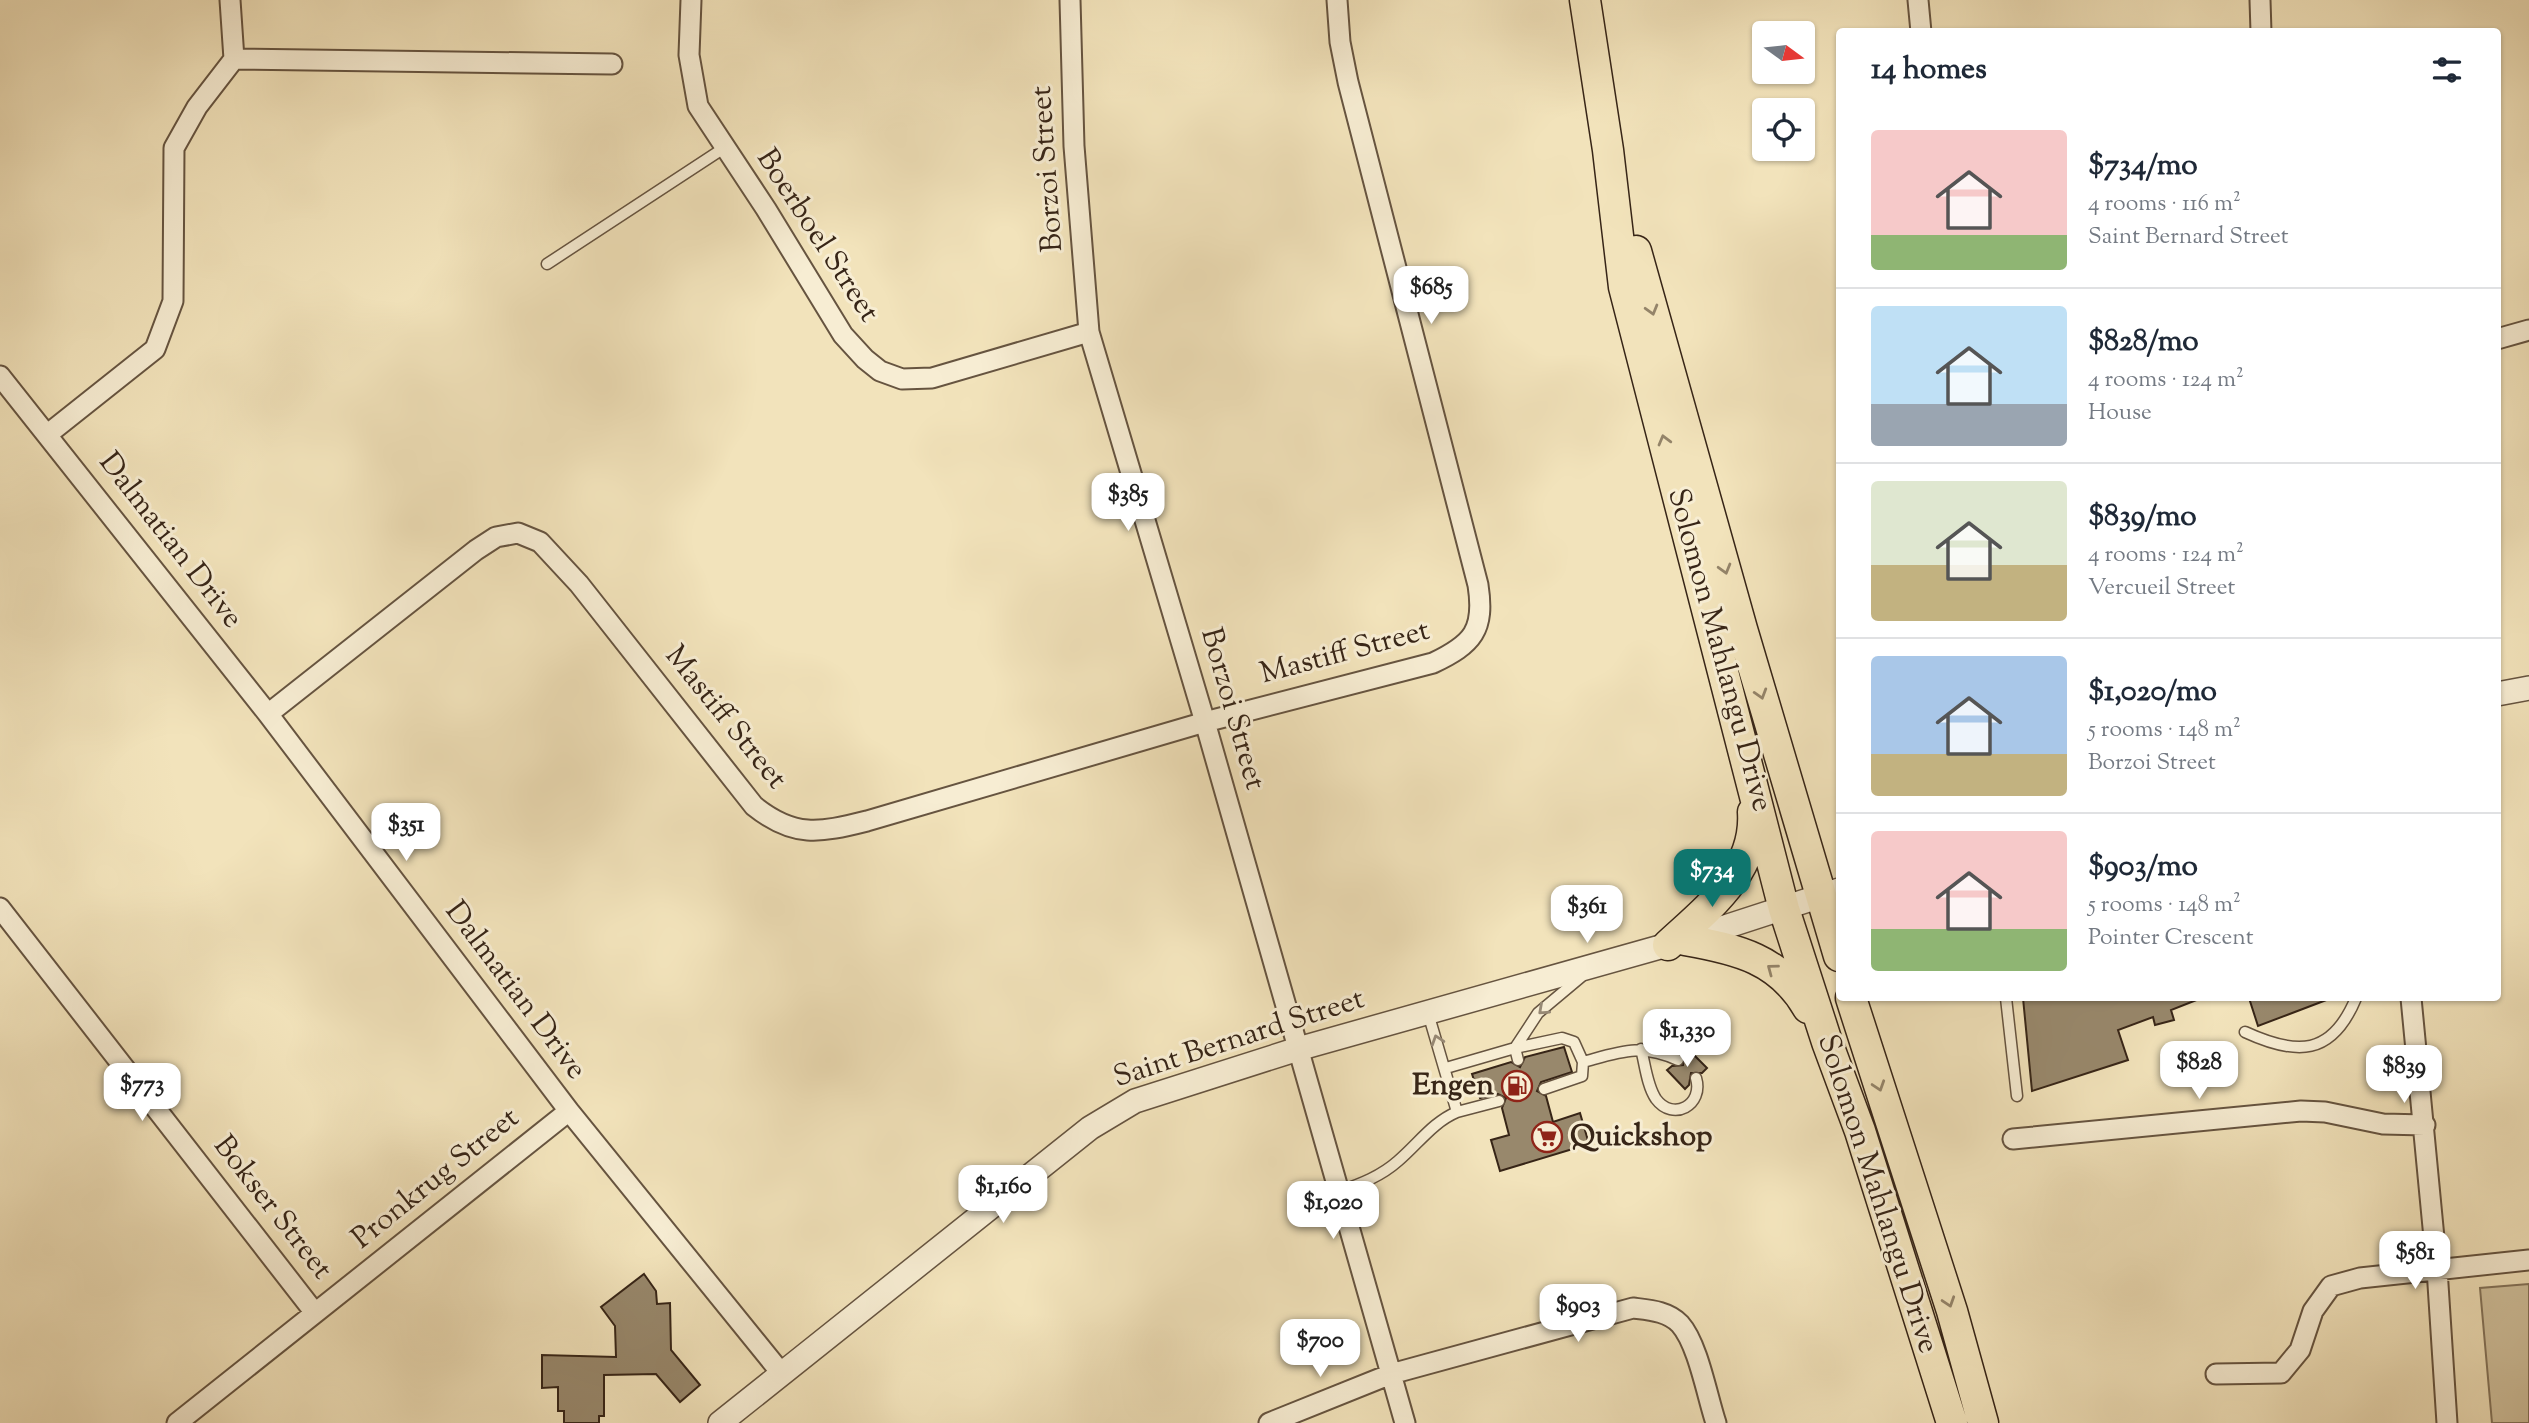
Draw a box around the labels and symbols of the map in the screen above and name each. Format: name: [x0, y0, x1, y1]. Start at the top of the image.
north arrow: [1752, 21, 1815, 84]
street label: Borzoi Street: [1021, 84, 1075, 254]
street label: Boerboel Street: [745, 141, 889, 331]
pin: $685: [1390, 266, 1472, 326]
one-way arrow: [1644, 304, 1658, 316]
one-way arrow: [1658, 434, 1672, 446]
street label: Dalmatian Drive: [87, 444, 253, 638]
pin: $385: [1087, 474, 1169, 533]
street label: Solomon Mahlangu Drive: [1655, 484, 1783, 816]
one-way arrow: [1716, 563, 1731, 575]
street label: Mastiff Street: [1255, 610, 1435, 696]
street label: Borzoi Street: [1188, 623, 1276, 795]
street label: Mastiff Street: [654, 637, 796, 799]
one-way arrow: [1753, 688, 1768, 700]
pin: $351: [365, 804, 447, 863]
pin: $734: [1671, 850, 1753, 909]
pin: $361: [1546, 886, 1628, 945]
street label: Dalmatian Drive: [434, 893, 596, 1089]
one-way arrow: [1767, 964, 1780, 977]
street label: Saint Bernard Street: [1108, 978, 1370, 1100]
one-way arrow: [1538, 1001, 1551, 1014]
pin: $1,330: [1630, 1010, 1744, 1069]
street label: Solomon Mahlangu Drive: [1805, 1029, 1949, 1359]
one-way arrow: [1431, 1035, 1445, 1047]
pin: $828: [2158, 1042, 2240, 1101]
pin: $839: [2363, 1046, 2445, 1105]
pin: $773: [101, 1064, 183, 1123]
place label: Engen: [1412, 1065, 1494, 1108]
fuel station icon: Engen: [1500, 1069, 1534, 1103]
one-way arrow: [1871, 1079, 1885, 1092]
street label: Pronkrug Street: [343, 1098, 529, 1260]
place label: Quickshop: [1570, 1116, 1712, 1159]
supermarket icon: Quickshop: [1530, 1120, 1564, 1154]
street label: Bokser Street: [202, 1127, 342, 1289]
pin: $1,160: [946, 1166, 1060, 1225]
pin: $1,020: [1276, 1182, 1390, 1241]
pin: $581: [2374, 1232, 2456, 1291]
pin: $903: [1537, 1284, 1619, 1344]
one-way arrow: [1941, 1296, 1956, 1308]
pin: $700: [1279, 1320, 1361, 1379]

